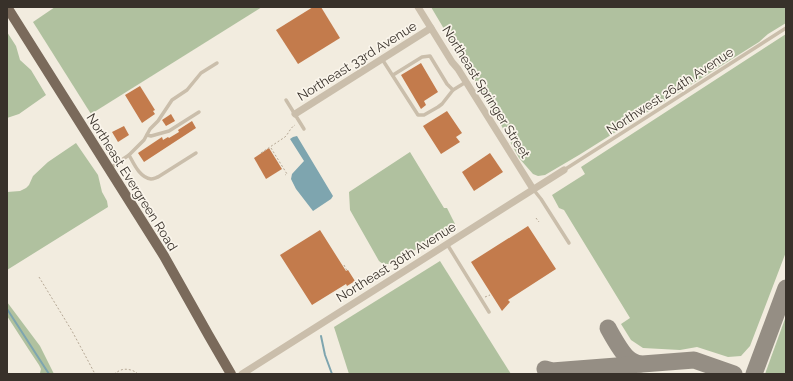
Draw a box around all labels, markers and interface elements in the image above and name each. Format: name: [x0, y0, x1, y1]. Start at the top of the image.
street label: Northeast 33rd Avenue: [295, 18, 420, 104]
street label: Northeast Springer Street: [439, 23, 533, 161]
street label: Northwest 264th Avenue: [604, 44, 736, 138]
street label: Northeast Evergreen Road: [84, 111, 180, 253]
street label: Northeast 30th Avenue: [333, 219, 459, 305]

